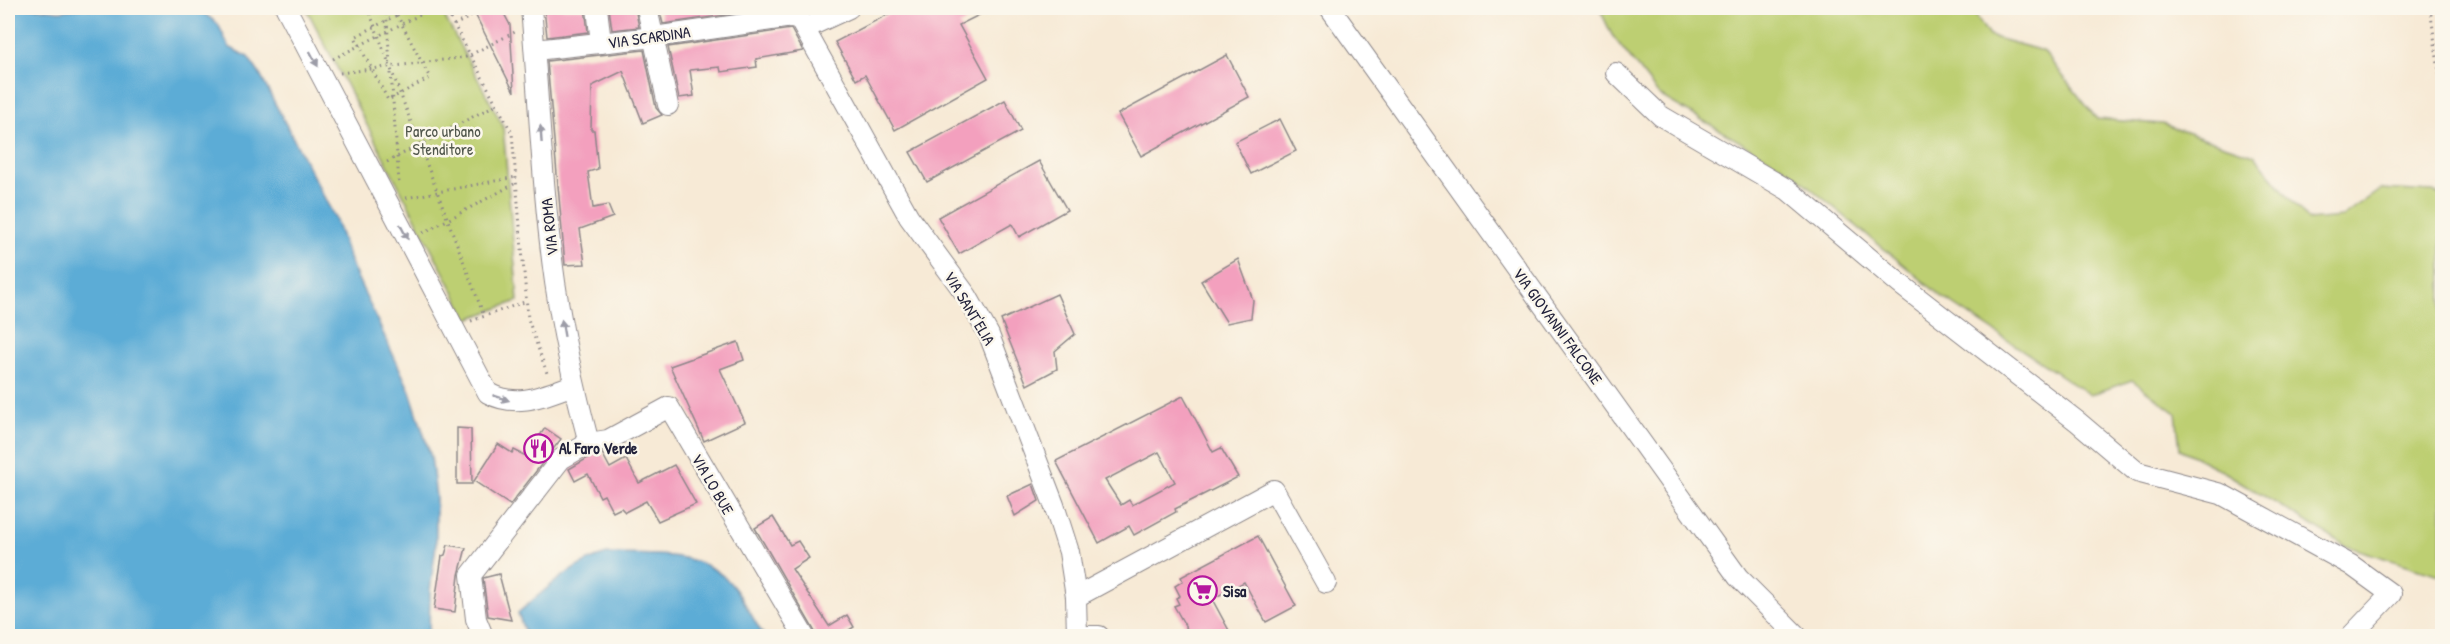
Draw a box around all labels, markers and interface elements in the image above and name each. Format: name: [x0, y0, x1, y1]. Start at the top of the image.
street label: VIA SCARDINA: [606, 20, 692, 54]
one-way arrow: [309, 51, 318, 68]
park label: Parco urbano Stenditore: [405, 120, 481, 160]
one-way arrow: [536, 124, 546, 143]
street label: VIA ROMA: [535, 197, 563, 257]
one-way arrow: [399, 224, 409, 241]
street label: VIA GIOVANNI FALCONE: [1508, 263, 1608, 389]
street label: VIA SANT'ELIA: [939, 267, 1001, 349]
one-way arrow: [558, 318, 567, 337]
one-way arrow: [492, 393, 510, 403]
restaurant icon: Al Faro Verde: [522, 432, 554, 464]
place label: Al Faro Verde: [559, 437, 638, 459]
street label: VIA LO BUE: [687, 450, 739, 518]
supermarket icon: Sisa: [1186, 575, 1218, 607]
place label: Sisa: [1223, 580, 1247, 602]

